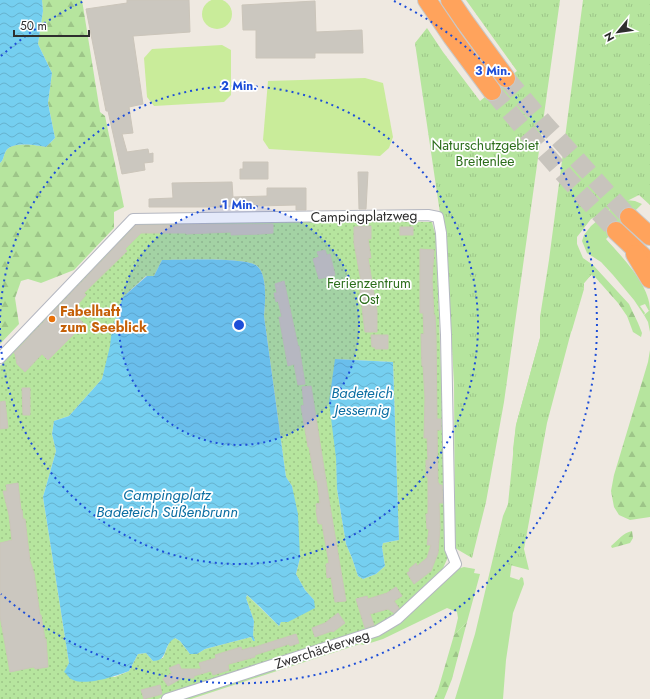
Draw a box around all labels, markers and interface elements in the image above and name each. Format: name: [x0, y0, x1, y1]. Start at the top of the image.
scale bar: [14, 12, 89, 38]
north arrow: [598, 12, 638, 52]
text: 50 m: [20, 17, 47, 35]
text: N: [600, 29, 618, 45]
text: 3 Min.: [475, 62, 511, 80]
text: 2 Min.: [221, 77, 257, 95]
park label: Naturschutzgebiet Breitenlee: [431, 135, 539, 171]
text: 1 Min.: [222, 196, 256, 214]
street label: Campingplatzweg: [311, 205, 417, 227]
park label: Ferienzentrum Ost: [327, 273, 411, 309]
place label: Fabelhaft zum Seeblick: [60, 301, 147, 337]
marker: Fabelhaft zum Seeblick: [47, 314, 57, 324]
centre of rings: [232, 318, 246, 332]
water label: Badeteich Jessernig: [331, 382, 393, 421]
water label: Campingplatz Badeteich Süßenbrunn: [96, 484, 238, 523]
street label: Zwerchäckerweg: [272, 624, 372, 674]

